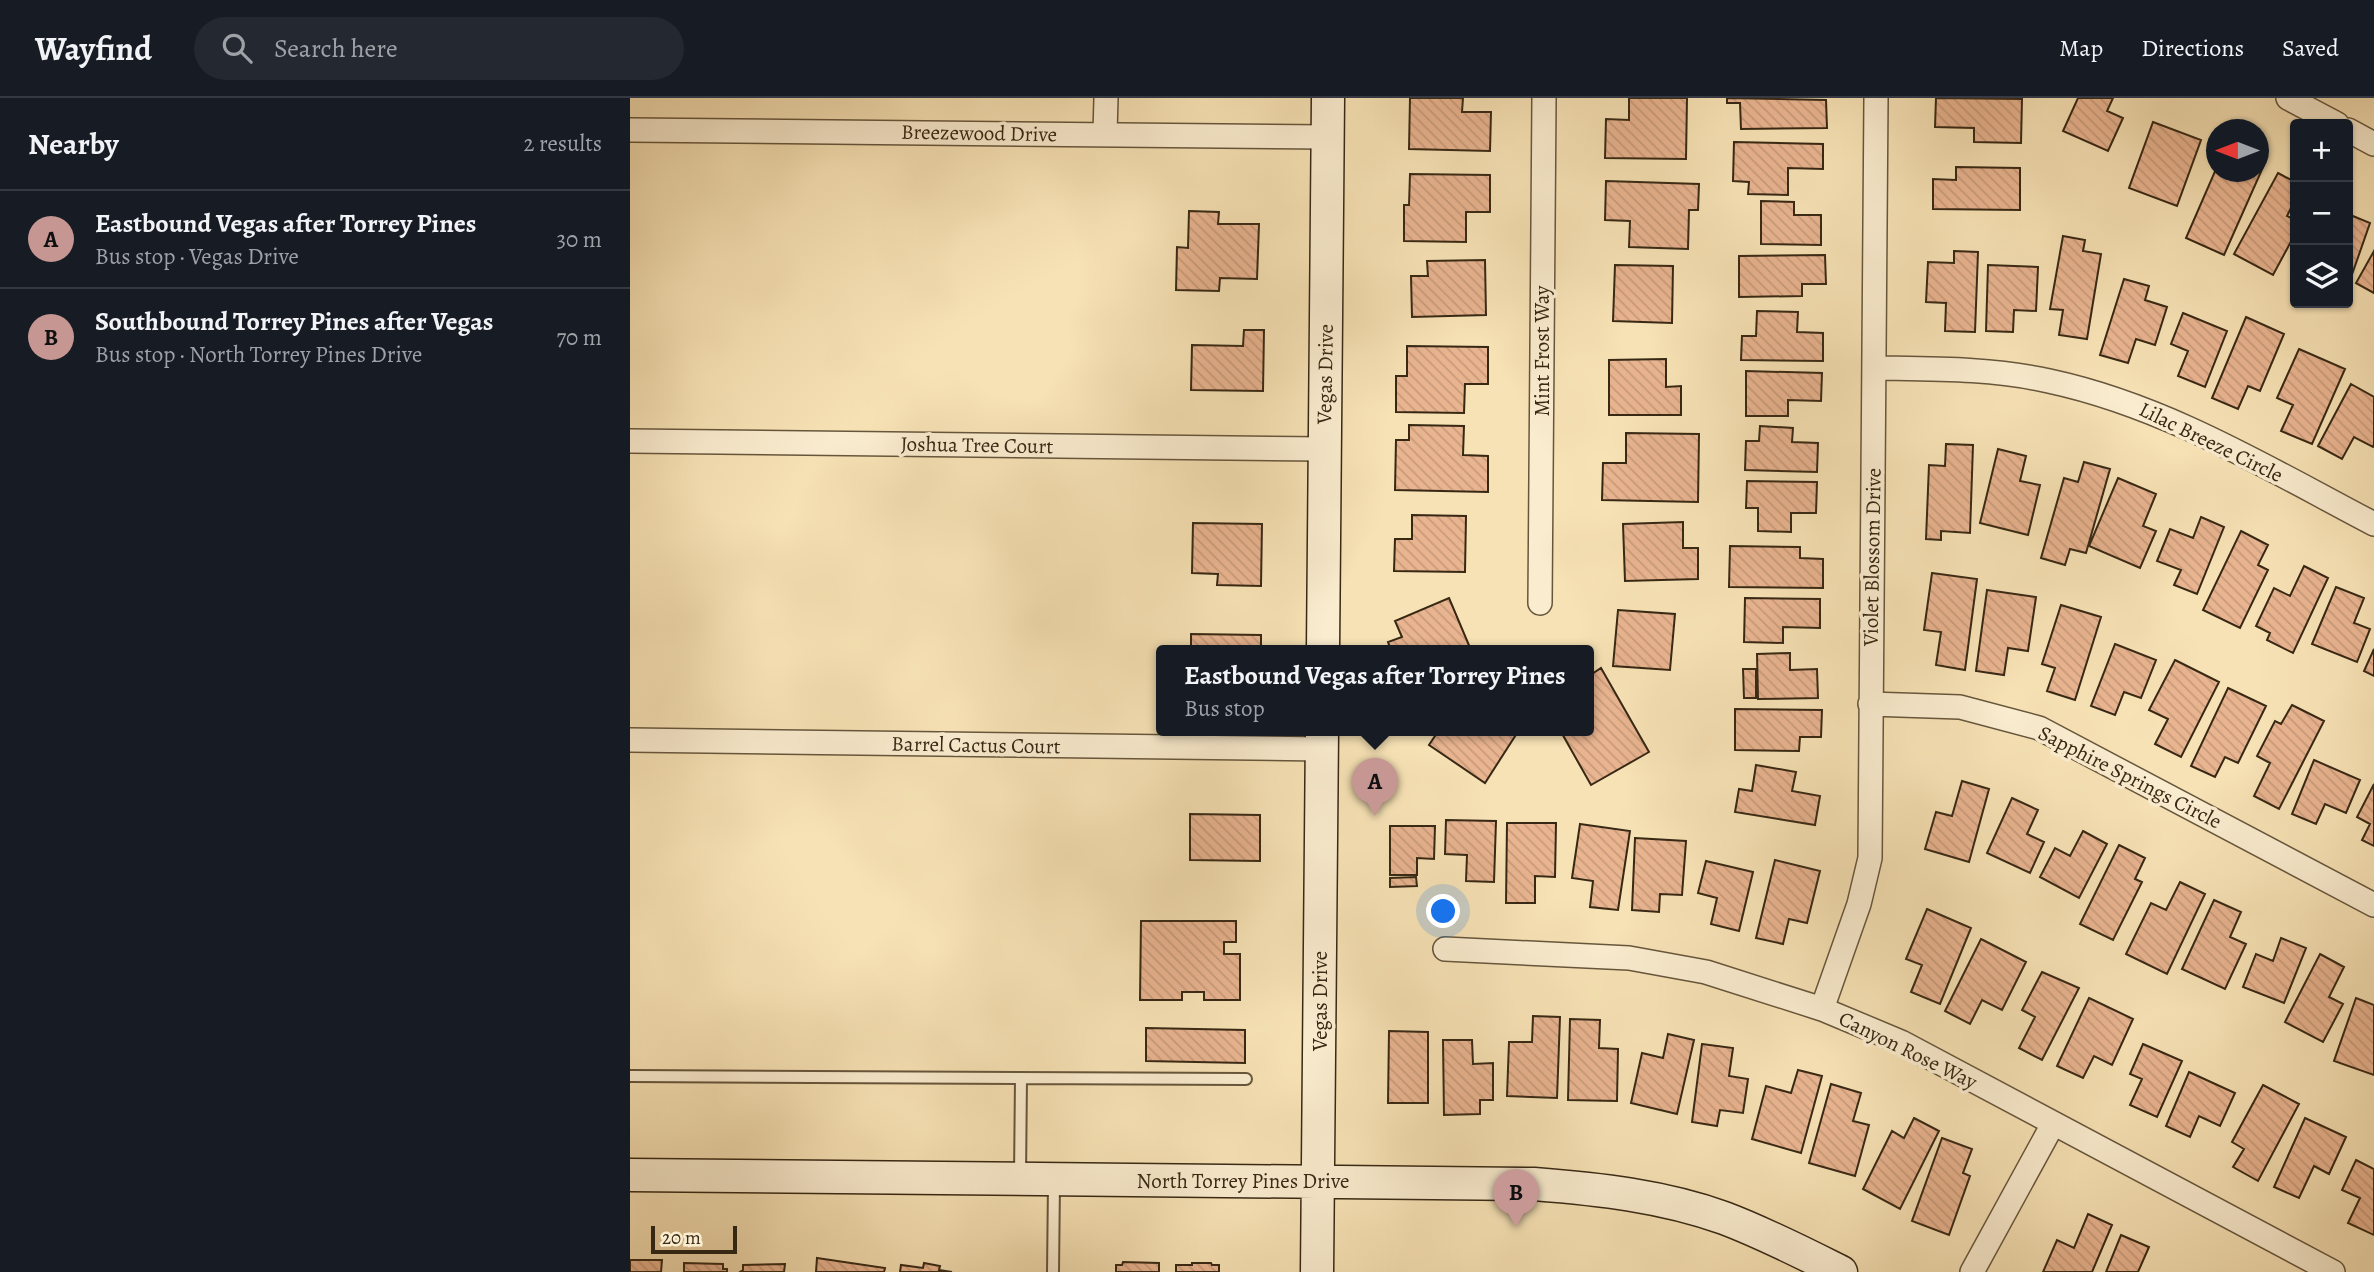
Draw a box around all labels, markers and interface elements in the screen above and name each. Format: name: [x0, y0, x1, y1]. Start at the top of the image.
search box: [194, 17, 684, 80]
text: Wayfind: [35, 26, 152, 71]
icon: search: [218, 29, 256, 67]
text: Search here: [274, 31, 398, 66]
text: Map: [2059, 32, 2103, 64]
text: Directions: [2141, 32, 2244, 64]
text: Saved: [2282, 32, 2339, 64]
street label: Breezewood Drive: [901, 118, 1057, 148]
north arrow: [2206, 119, 2269, 182]
map controls: [2290, 119, 2353, 308]
button: +: [2290, 119, 2353, 182]
text: Nearby: [28, 124, 119, 164]
text: 2 results: [524, 128, 602, 159]
button: −: [2290, 182, 2353, 245]
text: Eastbound Vegas after Torrey Pines: [95, 206, 476, 241]
text: A: [44, 224, 58, 255]
text: 30 m: [556, 224, 602, 255]
text: Bus stop · Vegas Drive: [95, 241, 299, 272]
button: layers: [2290, 245, 2353, 308]
street label: Mint Frost Way: [1528, 285, 1556, 416]
text: Southbound Torrey Pines after Vegas: [95, 304, 493, 339]
text: B: [44, 322, 58, 353]
text: 70 m: [556, 322, 602, 353]
street label: Vegas Drive: [1310, 324, 1340, 425]
text: Bus stop · North Torrey Pines Drive: [95, 339, 422, 370]
street label: Lilac Breeze Circle: [2134, 395, 2288, 489]
street label: Joshua Tree Court: [900, 430, 1054, 460]
street label: Violet Blossom Drive: [1856, 468, 1888, 647]
popup: [1156, 645, 1594, 736]
text: Eastbound Vegas after Torrey Pines: [1184, 658, 1566, 693]
text: Bus stop: [1184, 693, 1265, 724]
street label: Sapphire Springs Circle: [2034, 719, 2226, 835]
street label: Barrel Cactus Court: [891, 730, 1061, 760]
pin: A: [1352, 758, 1398, 816]
your location: [1426, 894, 1460, 928]
street label: Vegas Drive: [1306, 951, 1334, 1052]
street label: Canyon Rose Way: [1834, 1004, 1982, 1096]
street label: North Torrey Pines Drive: [1137, 1167, 1349, 1195]
pin: B: [1493, 1169, 1539, 1227]
scale bar: [651, 1223, 737, 1255]
text: 20 m: [662, 1225, 701, 1251]

